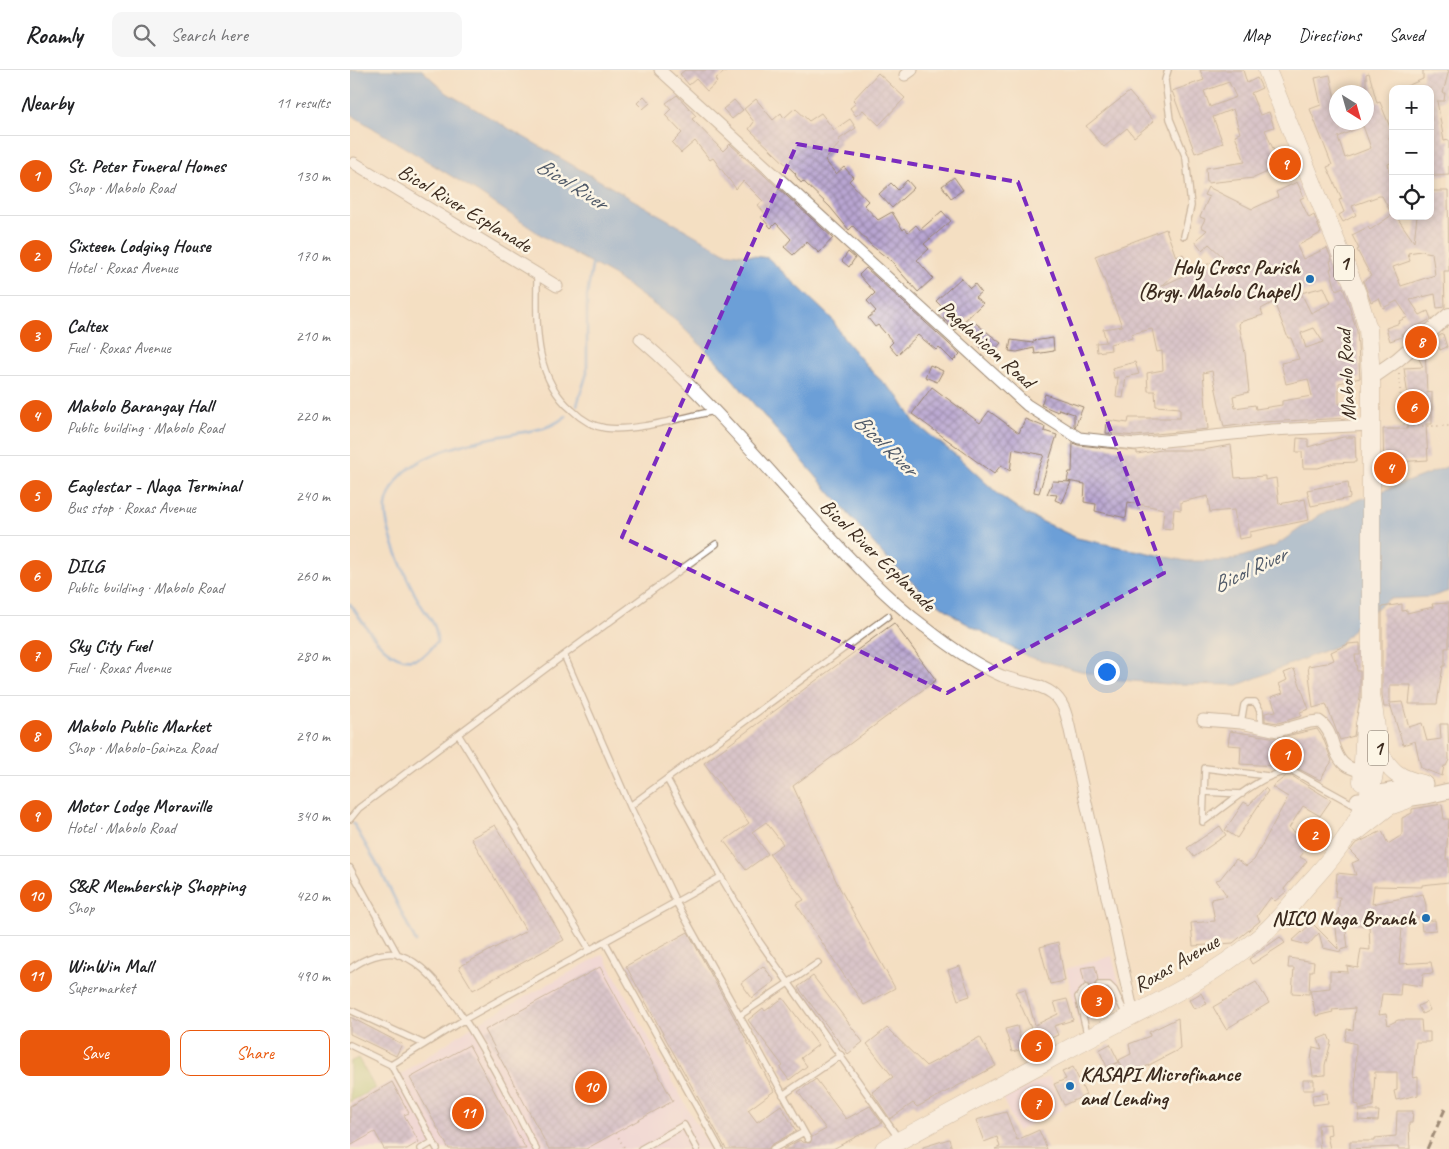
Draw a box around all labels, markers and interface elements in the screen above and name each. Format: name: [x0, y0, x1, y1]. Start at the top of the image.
search box: [112, 12, 462, 57]
text: Roamly: [25, 20, 82, 50]
icon: search: [130, 21, 158, 49]
text: Search here: [170, 23, 248, 47]
text: Map: [1243, 24, 1270, 46]
text: Directions: [1298, 24, 1361, 46]
text: Saved: [1389, 24, 1424, 46]
north arrow: [1329, 85, 1374, 130]
map controls: [1389, 85, 1434, 220]
button: +: [1389, 85, 1434, 130]
text: Nearby: [20, 90, 73, 116]
text: 11 results: [276, 93, 330, 113]
button: −: [1389, 130, 1434, 175]
pin: 9: [1269, 145, 1301, 183]
water label: Bicol River: [531, 151, 615, 218]
text: St. Peter Funeral Homes: [67, 154, 225, 178]
street label: Bicol River Esplanade: [393, 158, 538, 259]
text: 1: [32, 166, 40, 186]
text: 130 m: [296, 166, 330, 186]
button: locate: [1389, 175, 1434, 220]
text: Shop · Mabolo Road: [67, 178, 175, 198]
text: Sixteen Lodging House: [67, 234, 211, 258]
text: 2: [32, 246, 40, 266]
text: 170 m: [296, 246, 330, 266]
road number: 1: [1334, 246, 1354, 280]
place label: Holy Cross Parish (Brgy. Mabolo Chapel): [1138, 254, 1302, 304]
text: Hotel · Roxas Avenue: [67, 258, 178, 278]
marker: Holy Cross Parish (Brgy. Mabolo Chapel): [1304, 273, 1316, 285]
street label: Pagdahicon Road: [934, 294, 1042, 396]
text: Caltex: [67, 314, 107, 338]
pin: 8: [1405, 323, 1437, 361]
text: 3: [32, 326, 40, 346]
text: 210 m: [296, 326, 330, 346]
street label: Mabolo Road: [1330, 326, 1361, 422]
text: Fuel · Roxas Avenue: [67, 338, 171, 358]
pin: 6: [1397, 388, 1429, 426]
text: Mabolo Barangay Hall: [67, 394, 213, 418]
text: 4: [32, 406, 40, 426]
text: 220 m: [296, 406, 330, 426]
water label: Bicol River: [848, 408, 926, 485]
text: Public building · Mabolo Road: [67, 418, 224, 438]
pin: 4: [1374, 449, 1406, 487]
text: Eaglestar - Naga Terminal: [67, 474, 240, 498]
text: 5: [33, 486, 39, 506]
text: 240 m: [296, 486, 330, 506]
street label: Bicol River Esplanade: [815, 493, 942, 618]
text: Bus stop · Roxas Avenue: [67, 498, 196, 518]
water label: Bicol River: [1208, 539, 1294, 599]
text: DILG: [67, 554, 103, 578]
text: 6: [32, 566, 40, 586]
text: 260 m: [296, 566, 330, 586]
text: Public building · Mabolo Road: [67, 578, 224, 598]
text: Sky City Fuel: [67, 634, 150, 658]
text: 7: [32, 646, 40, 666]
text: 280 m: [296, 646, 330, 666]
text: Fuel · Roxas Avenue: [67, 658, 171, 678]
your location: [1094, 659, 1120, 685]
text: Mabolo Public Market: [67, 714, 210, 738]
text: 8: [32, 726, 40, 746]
text: 290 m: [296, 726, 330, 746]
road number: 1: [1368, 730, 1388, 766]
pin: 1: [1270, 736, 1302, 774]
text: Shop · Mabolo-Gainza Road: [67, 738, 217, 758]
text: Motor Lodge Moraville: [67, 794, 211, 818]
text: 9: [32, 806, 40, 826]
text: 340 m: [296, 806, 330, 826]
pin: 2: [1298, 816, 1330, 854]
text: Hotel · Mabolo Road: [67, 818, 176, 838]
text: S&R Membership Shopping: [67, 874, 245, 898]
text: 10: [29, 886, 43, 906]
text: 420 m: [296, 886, 330, 906]
text: Shop: [67, 898, 94, 918]
place label: NICO Naga Branch: [1272, 905, 1417, 931]
marker: NICO Naga Branch: [1420, 912, 1432, 924]
street label: Roxas Avenue: [1129, 928, 1224, 998]
text: WinWin Mall: [67, 954, 153, 978]
text: 11: [29, 966, 43, 986]
text: 490 m: [296, 966, 330, 986]
text: Supermarket: [67, 978, 135, 998]
pin: 3: [1081, 982, 1113, 1020]
pin: 5: [1021, 1027, 1053, 1065]
button: Save: [20, 1030, 170, 1076]
button: Share: [180, 1030, 330, 1076]
place label: KASAPI Microfinance and Lending: [1080, 1061, 1242, 1111]
pin: 10: [575, 1068, 607, 1106]
marker: KASAPI Microfinance and Lending: [1064, 1080, 1076, 1092]
pin: 7: [1021, 1085, 1053, 1123]
pin: 11: [452, 1094, 484, 1132]

